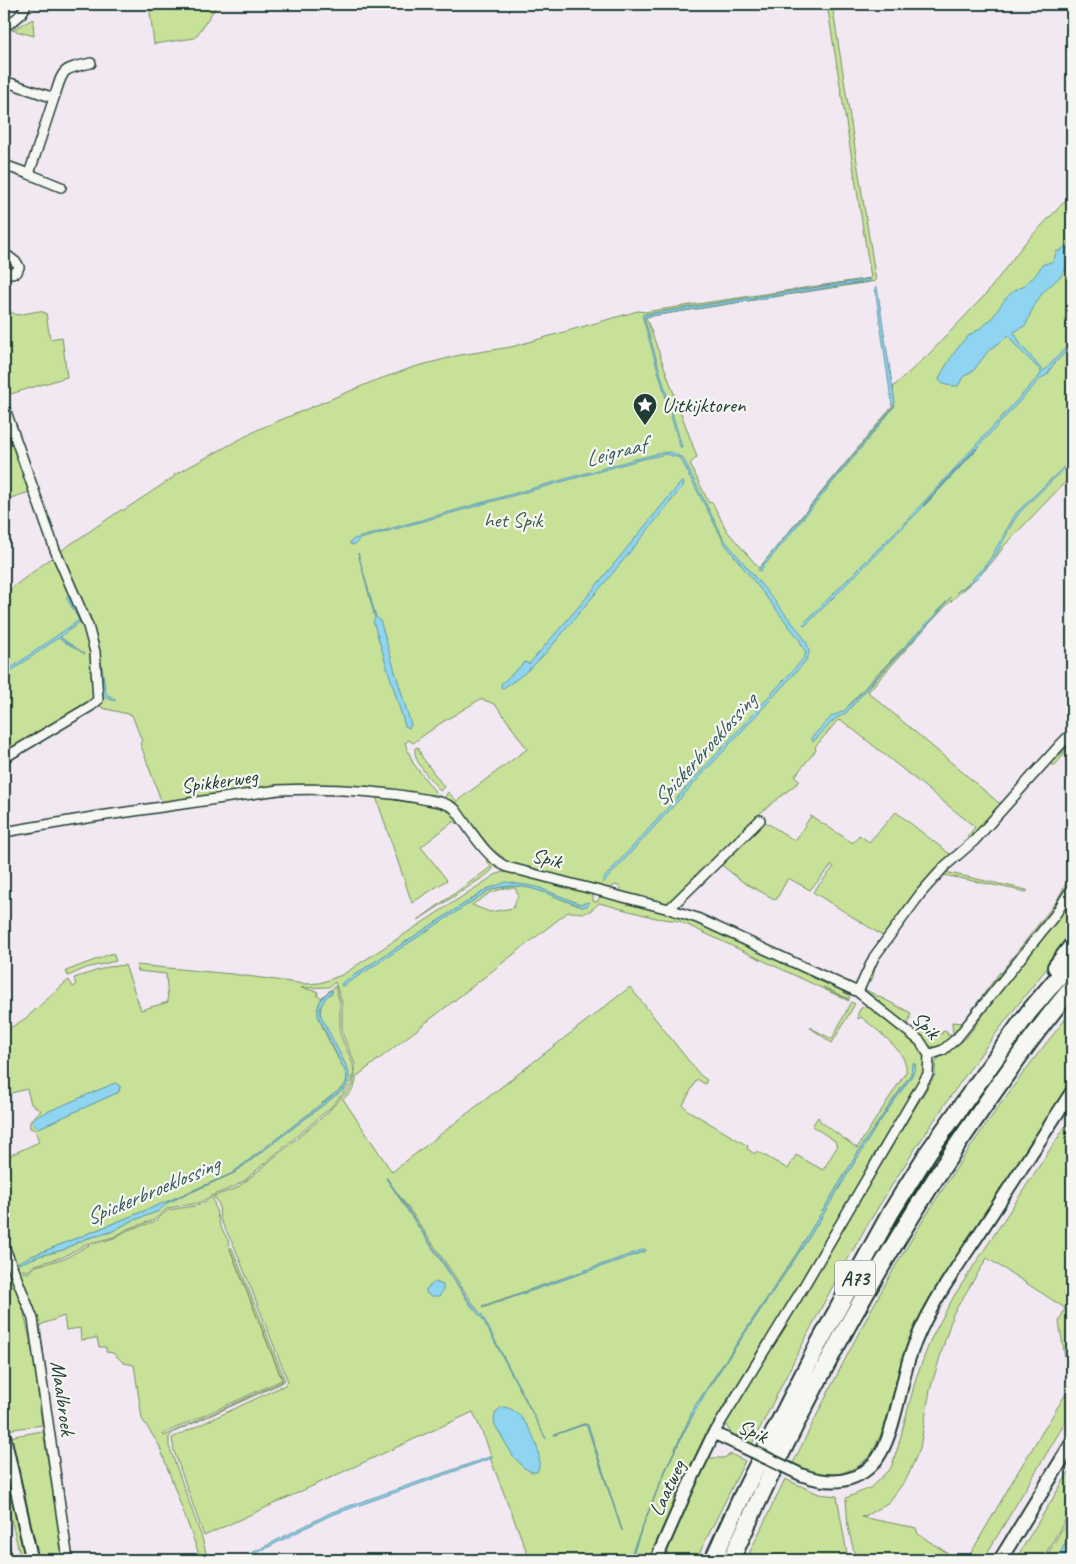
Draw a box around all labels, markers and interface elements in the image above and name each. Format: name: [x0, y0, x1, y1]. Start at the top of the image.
place icon: Uitkijktoren: [632, 392, 658, 426]
place label: Uitkijktoren: [662, 392, 746, 418]
water label: Leigraaf: [582, 428, 657, 473]
park label: het Spik: [484, 507, 545, 533]
water label: Spickerbroeklossing: [647, 685, 765, 812]
street label: Spikkerweg: [179, 763, 260, 799]
street label: Spik: [529, 842, 566, 875]
street label: Spik: [906, 1005, 947, 1046]
water label: Spickerbroeklossing: [81, 1149, 226, 1232]
road number: A73: [835, 1260, 875, 1296]
street label: Maalbroek: [45, 1359, 81, 1439]
street label: Spik: [734, 1413, 773, 1450]
street label: Laatweg: [643, 1455, 692, 1520]

